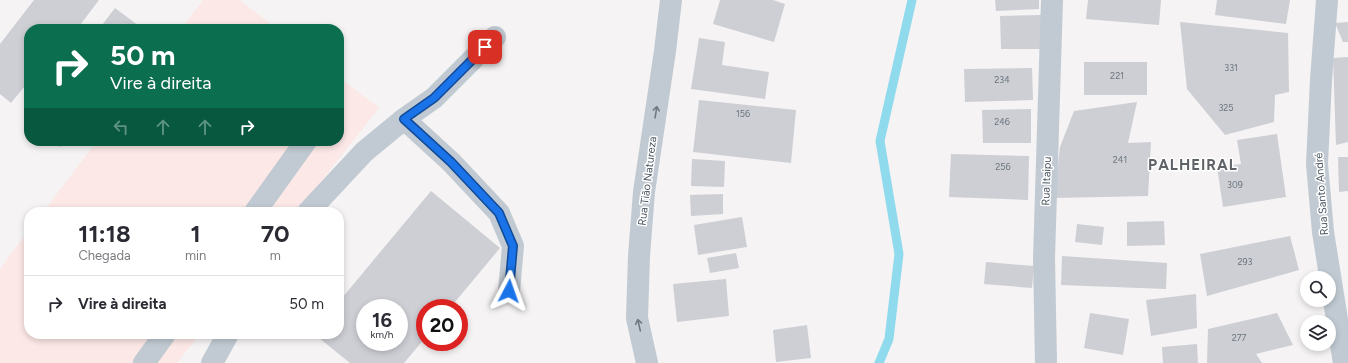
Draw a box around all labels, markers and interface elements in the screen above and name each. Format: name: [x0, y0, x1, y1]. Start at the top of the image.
pin: [468, 30, 502, 64]
icon: arrive: [474, 36, 496, 58]
text: 50 m: [110, 38, 176, 72]
icon: right: [44, 40, 96, 92]
house number: 331: [1224, 62, 1238, 73]
house number: 221: [1110, 70, 1124, 81]
text: Vire à direita: [110, 72, 211, 94]
house number: 234: [994, 74, 1010, 85]
house number: 325: [1218, 102, 1234, 113]
one-way arrow: [652, 106, 660, 119]
house number: 156: [736, 108, 750, 119]
icon: left: [110, 116, 132, 138]
icon: ahead: [152, 116, 174, 138]
icon: ahead: [194, 116, 216, 138]
icon: right: [236, 116, 258, 138]
house number: 246: [994, 116, 1010, 127]
street label: Rua Tião Natureza: [636, 136, 659, 226]
street label: Rua Santo André: [1312, 152, 1331, 236]
house number: 241: [1113, 154, 1127, 165]
street label: Rua Itaipu: [1039, 156, 1054, 206]
district label: PALHEIRAL: [1148, 156, 1238, 174]
house number: 256: [995, 161, 1011, 172]
house number: 309: [1227, 179, 1243, 190]
text: 11:18: [78, 219, 131, 248]
text: 1: [191, 219, 201, 248]
text: 70: [261, 219, 290, 248]
text: Chegada: [78, 248, 131, 263]
text: min: [185, 248, 206, 263]
text: m: [270, 248, 281, 263]
house number: 293: [1237, 256, 1253, 267]
position arrow: [488, 270, 530, 312]
map controls: [1300, 271, 1336, 351]
button: search: [1300, 271, 1336, 307]
icon: right: [44, 293, 66, 315]
text: Vire à direita: [78, 295, 167, 313]
text: 50 m: [289, 295, 324, 313]
speed limit sign: 20: [416, 299, 468, 351]
text: 16: [372, 308, 392, 332]
button: layers: [1300, 315, 1336, 351]
one-way arrow: [634, 319, 642, 332]
text: km/h: [371, 328, 393, 341]
house number: 277: [1232, 332, 1247, 343]

